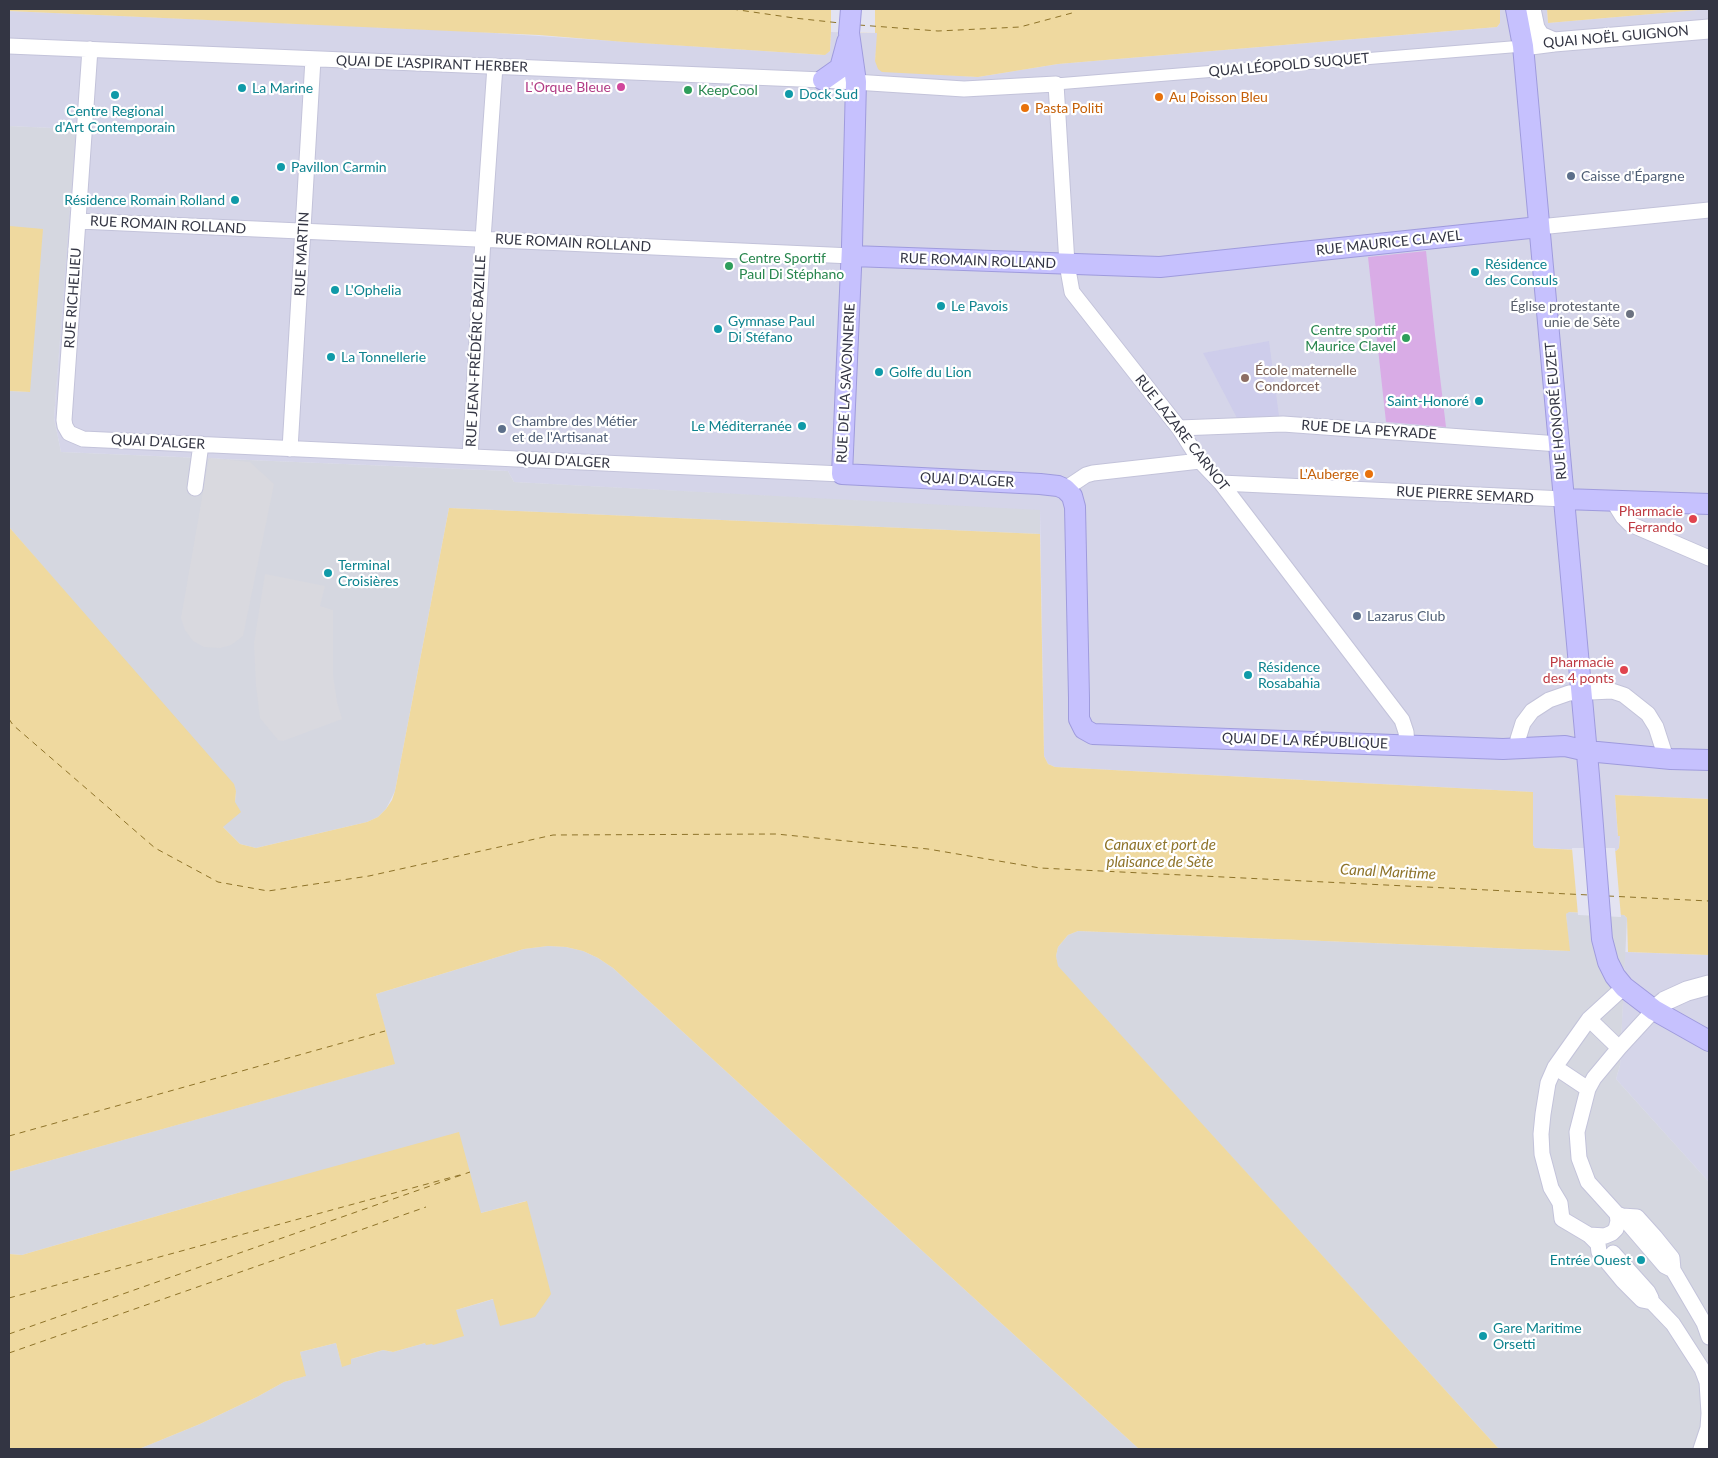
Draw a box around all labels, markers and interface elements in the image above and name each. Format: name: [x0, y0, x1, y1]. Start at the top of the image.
street label: QUAI NOËL GUIGNON: [1542, 22, 1690, 52]
street label: QUAI LÉOPOLD SUQUET: [1208, 50, 1370, 80]
street label: QUAI DE L'ASPIRANT HERBER: [336, 52, 528, 76]
place label: L'Orque Bleue: [525, 79, 611, 95]
place label: La Marine: [252, 80, 313, 96]
marker: L'Orque Bleue: [615, 81, 627, 93]
marker: La Marine: [236, 82, 248, 94]
place label: KeepCool: [698, 82, 758, 98]
marker: KeepCool: [682, 84, 694, 96]
place label: Dock Sud: [799, 86, 858, 102]
marker: Dock Sud: [783, 88, 795, 100]
marker: Centre Regional d'Art Contemporain: [109, 89, 121, 101]
place label: Au Poisson Bleu: [1169, 89, 1268, 105]
marker: Au Poisson Bleu: [1153, 91, 1165, 103]
place label: Pasta Politi: [1035, 100, 1103, 116]
marker: Pasta Politi: [1019, 102, 1031, 114]
place label: Centre Regional d'Art Contemporain: [55, 103, 175, 136]
place label: Pavillon Carmin: [291, 159, 387, 175]
marker: Pavillon Carmin: [275, 161, 287, 173]
place label: Caisse d'Épargne: [1581, 168, 1685, 184]
marker: Caisse d'Épargne: [1565, 170, 1577, 182]
place label: Résidence Romain Rolland: [64, 192, 225, 208]
marker: Résidence Romain Rolland: [229, 194, 241, 206]
street label: RUE MARTIN: [291, 211, 313, 297]
street label: RUE ROMAIN ROLLAND: [90, 213, 246, 237]
street label: RUE MAURICE CLAVEL: [1315, 227, 1463, 259]
street label: RUE ROMAIN ROLLAND: [495, 231, 651, 255]
street label: RUE RICHELIEU: [61, 247, 85, 349]
place label: Centre Sportif Paul Di Stéphano: [739, 250, 844, 282]
street label: RUE ROMAIN ROLLAND: [900, 250, 1056, 272]
street label: RUE JEAN-FRÉDÉRIC BAZILLE: [463, 255, 489, 447]
place label: Résidence des Consuls: [1485, 256, 1558, 288]
marker: Centre Sportif Paul Di Stéphano: [723, 260, 735, 272]
marker: Résidence des Consuls: [1469, 266, 1481, 278]
place label: L'Ophelia: [345, 282, 401, 298]
marker: L'Ophelia: [329, 284, 341, 296]
place label: Le Pavois: [951, 298, 1008, 314]
place label: Église protestante unie de Sète: [1510, 298, 1620, 331]
marker: Le Pavois: [935, 300, 947, 312]
street label: RUE DE LA SAVONNERIE: [833, 303, 859, 463]
marker: Église protestante unie de Sète: [1624, 308, 1636, 320]
place label: Gymnase Paul Di Stéfano: [728, 313, 815, 346]
place label: Centre sportif Maurice Clavel: [1305, 322, 1396, 354]
marker: Gymnase Paul Di Stéfano: [712, 323, 724, 335]
marker: Centre sportif Maurice Clavel: [1400, 332, 1412, 344]
street label: RUE HONORÉ EUZET: [1542, 341, 1570, 481]
place label: La Tonnellerie: [341, 349, 426, 365]
marker: La Tonnellerie: [325, 351, 337, 363]
place label: École maternelle Condorcet: [1255, 362, 1357, 394]
place label: Golfe du Lion: [889, 364, 972, 380]
marker: Golfe du Lion: [873, 366, 885, 378]
street label: RUE LAZARE CARNOT: [1131, 371, 1233, 495]
marker: École maternelle Condorcet: [1239, 372, 1251, 384]
place label: Saint-Honoré: [1387, 393, 1469, 409]
marker: Saint-Honoré: [1473, 395, 1485, 407]
place label: Chambre des Métier et de l'Artisanat: [512, 413, 637, 446]
street label: RUE DE LA PEYRADE: [1301, 417, 1437, 443]
place label: Le Méditerranée: [691, 418, 792, 434]
marker: Le Méditerranée: [796, 420, 808, 432]
marker: Chambre des Métier et de l'Artisanat: [496, 423, 508, 435]
street label: QUAI D'ALGER: [111, 431, 205, 453]
street label: QUAI D'ALGER: [516, 450, 610, 472]
place label: L'Auberge: [1299, 466, 1359, 482]
marker: L'Auberge: [1363, 468, 1375, 480]
street label: QUAI D'ALGER: [920, 469, 1014, 491]
street label: RUE PIERRE SEMARD: [1396, 483, 1534, 507]
place label: Pharmacie Ferrando: [1619, 503, 1683, 536]
marker: Pharmacie Ferrando: [1687, 513, 1699, 525]
place label: Terminal Croisières: [338, 557, 398, 590]
marker: Terminal Croisières: [322, 567, 334, 579]
place label: Lazarus Club: [1367, 608, 1445, 624]
marker: Lazarus Club: [1351, 610, 1363, 622]
place label: Pharmacie des 4 ponts: [1543, 654, 1614, 686]
place label: Résidence Rosabahia: [1258, 659, 1320, 692]
marker: Pharmacie des 4 ponts: [1618, 664, 1630, 676]
marker: Résidence Rosabahia: [1242, 669, 1254, 681]
street label: QUAI DE LA RÉPUBLIQUE: [1222, 730, 1388, 752]
water label: Canaux et port de plaisance de Sète: [1104, 836, 1216, 871]
water label: Canal Maritime: [1340, 861, 1436, 883]
place label: Entrée Ouest: [1550, 1252, 1631, 1268]
marker: Entrée Ouest: [1635, 1254, 1647, 1266]
place label: Gare Maritime Orsetti: [1493, 1320, 1582, 1352]
marker: Gare Maritime Orsetti: [1477, 1330, 1489, 1342]

